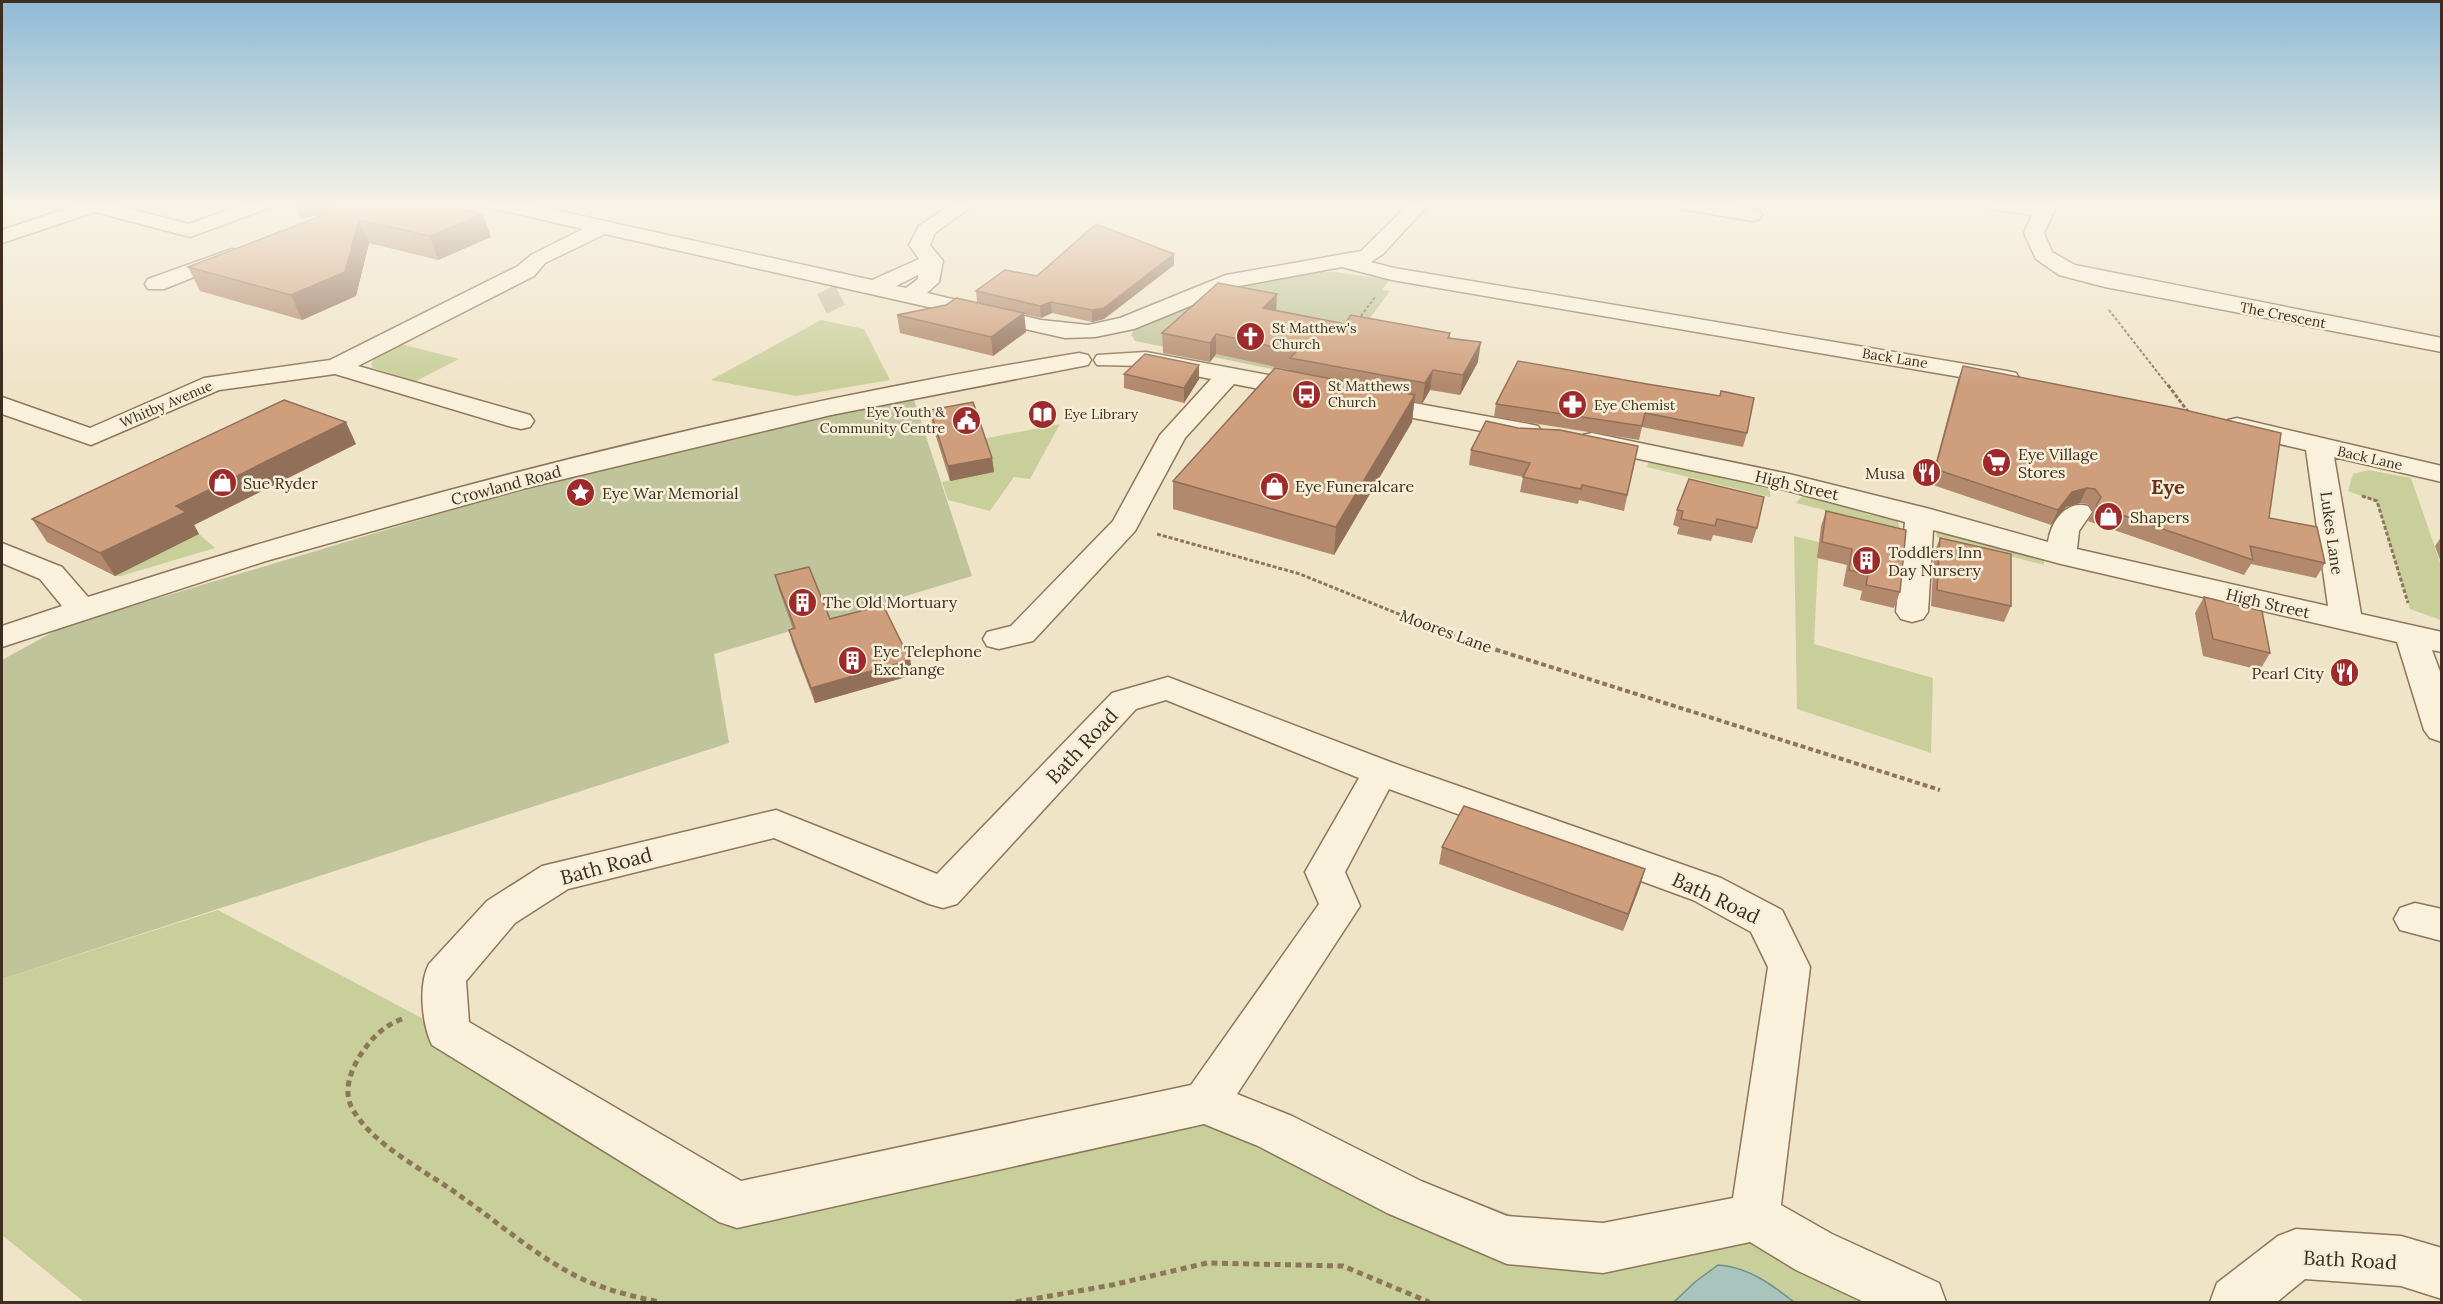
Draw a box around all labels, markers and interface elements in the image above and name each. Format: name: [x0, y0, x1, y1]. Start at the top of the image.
street label: The Crescent: [2238, 298, 2328, 332]
place label: St Matthew's Church: [1272, 319, 1356, 353]
church icon: St Matthew's Church: [1235, 320, 1267, 352]
street label: Back Lane: [1861, 344, 1930, 372]
street label: Whitby Avenue: [117, 376, 215, 432]
place label: St Matthews Church: [1328, 377, 1410, 411]
bus stop icon: St Matthews Church: [1291, 378, 1323, 410]
pharmacy icon: Eye Chemist: [1557, 389, 1589, 421]
place label: Eye Chemist: [1594, 396, 1676, 414]
library icon: Eye Library: [1027, 398, 1059, 430]
place label: Eye Youth & Community Centre: [820, 403, 945, 437]
public building icon: Eye Youth & Community Centre: [950, 404, 982, 436]
place label: Eye Library: [1064, 405, 1139, 423]
street label: Back Lane: [2336, 442, 2405, 474]
place label: Eye Village Stores: [2018, 444, 2098, 482]
supermarket icon: Eye Village Stores: [1981, 447, 2013, 479]
restaurant icon: Musa: [1910, 457, 1942, 489]
street label: Crowland Road: [449, 461, 564, 509]
place label: Musa: [1865, 463, 1905, 483]
street label: High Street: [1753, 466, 1842, 505]
shop icon: Sue Ryder: [206, 467, 238, 499]
shop icon: Eye Funeralcare: [1258, 470, 1290, 502]
place label: Sue Ryder: [243, 473, 318, 493]
district label: Eye: [2151, 474, 2185, 499]
place label: Eye Funeralcare: [1295, 476, 1414, 496]
place icon: Eye War Memorial: [565, 477, 597, 509]
place label: Eye War Memorial: [602, 483, 739, 503]
street label: Lukes Lane: [2316, 490, 2348, 576]
shop icon: Shapers: [2093, 501, 2125, 533]
place label: Shapers: [2130, 507, 2189, 527]
place label: Toddlers Inn Day Nursery: [1888, 542, 1982, 580]
building icon: Toddlers Inn Day Nursery: [1851, 545, 1883, 577]
street label: High Street: [2224, 584, 2313, 623]
building icon: The Old Mortuary: [786, 586, 818, 618]
place label: The Old Mortuary: [823, 592, 958, 612]
street label: Moores Lane: [1397, 605, 1495, 657]
place label: Eye Telephone Exchange: [873, 641, 982, 679]
building icon: Eye Telephone Exchange: [836, 644, 868, 676]
restaurant icon: Pearl City: [2329, 657, 2361, 689]
place label: Pearl City: [2252, 663, 2325, 683]
street label: Bath Road: [1040, 703, 1123, 789]
street label: Bath Road: [557, 841, 655, 890]
street label: Bath Road: [1668, 866, 1764, 929]
street label: Bath Road: [2302, 1245, 2398, 1274]

